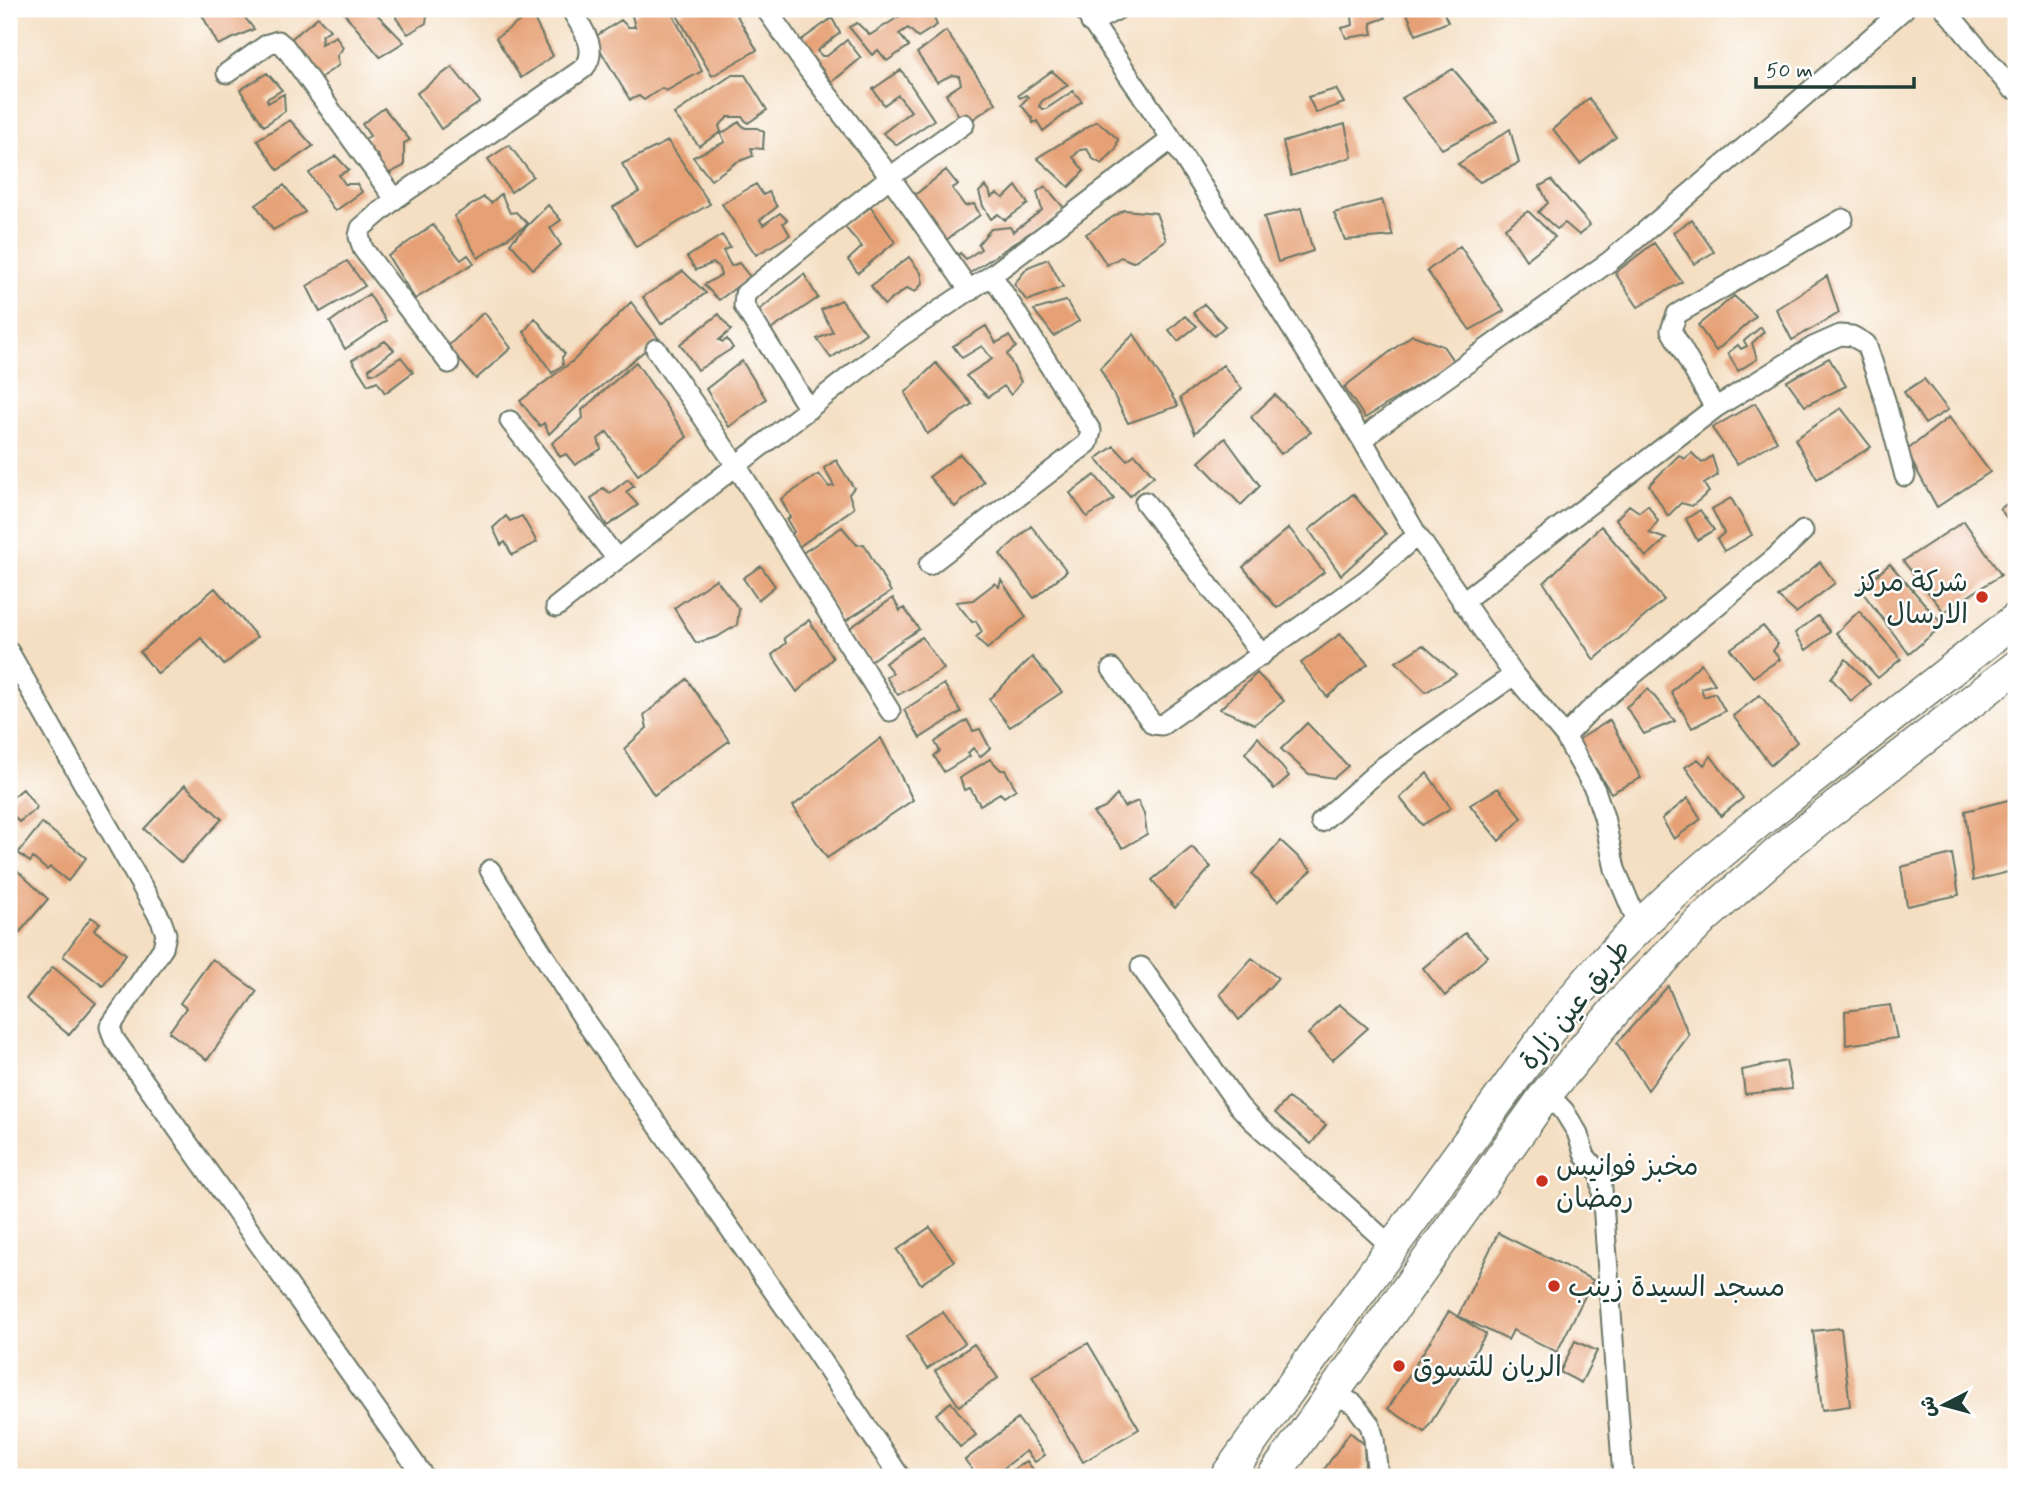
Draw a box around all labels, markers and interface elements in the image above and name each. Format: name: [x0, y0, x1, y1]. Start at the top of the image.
scale bar: [1756, 46, 1913, 90]
text: 50 m: [1766, 57, 1813, 85]
place label: شركة مركز الارسال: [1854, 565, 1968, 634]
marker: شركة مركز الارسال: [1974, 589, 1990, 605]
street label: طريق عين زارة: [1512, 932, 1640, 1079]
place label: مخبز فوانيس رمضان: [1556, 1149, 1699, 1218]
marker: مخبز فوانيس رمضان: [1534, 1173, 1550, 1189]
place label: مسجد السيدة زينب: [1568, 1270, 1785, 1307]
marker: مسجد السيدة زينب: [1546, 1278, 1562, 1294]
place label: الريان للتسوق: [1413, 1350, 1562, 1387]
marker: الريان للتسوق: [1391, 1358, 1407, 1374]
north arrow: [1910, 1370, 1980, 1440]
text: ش: [1915, 1395, 1942, 1418]

